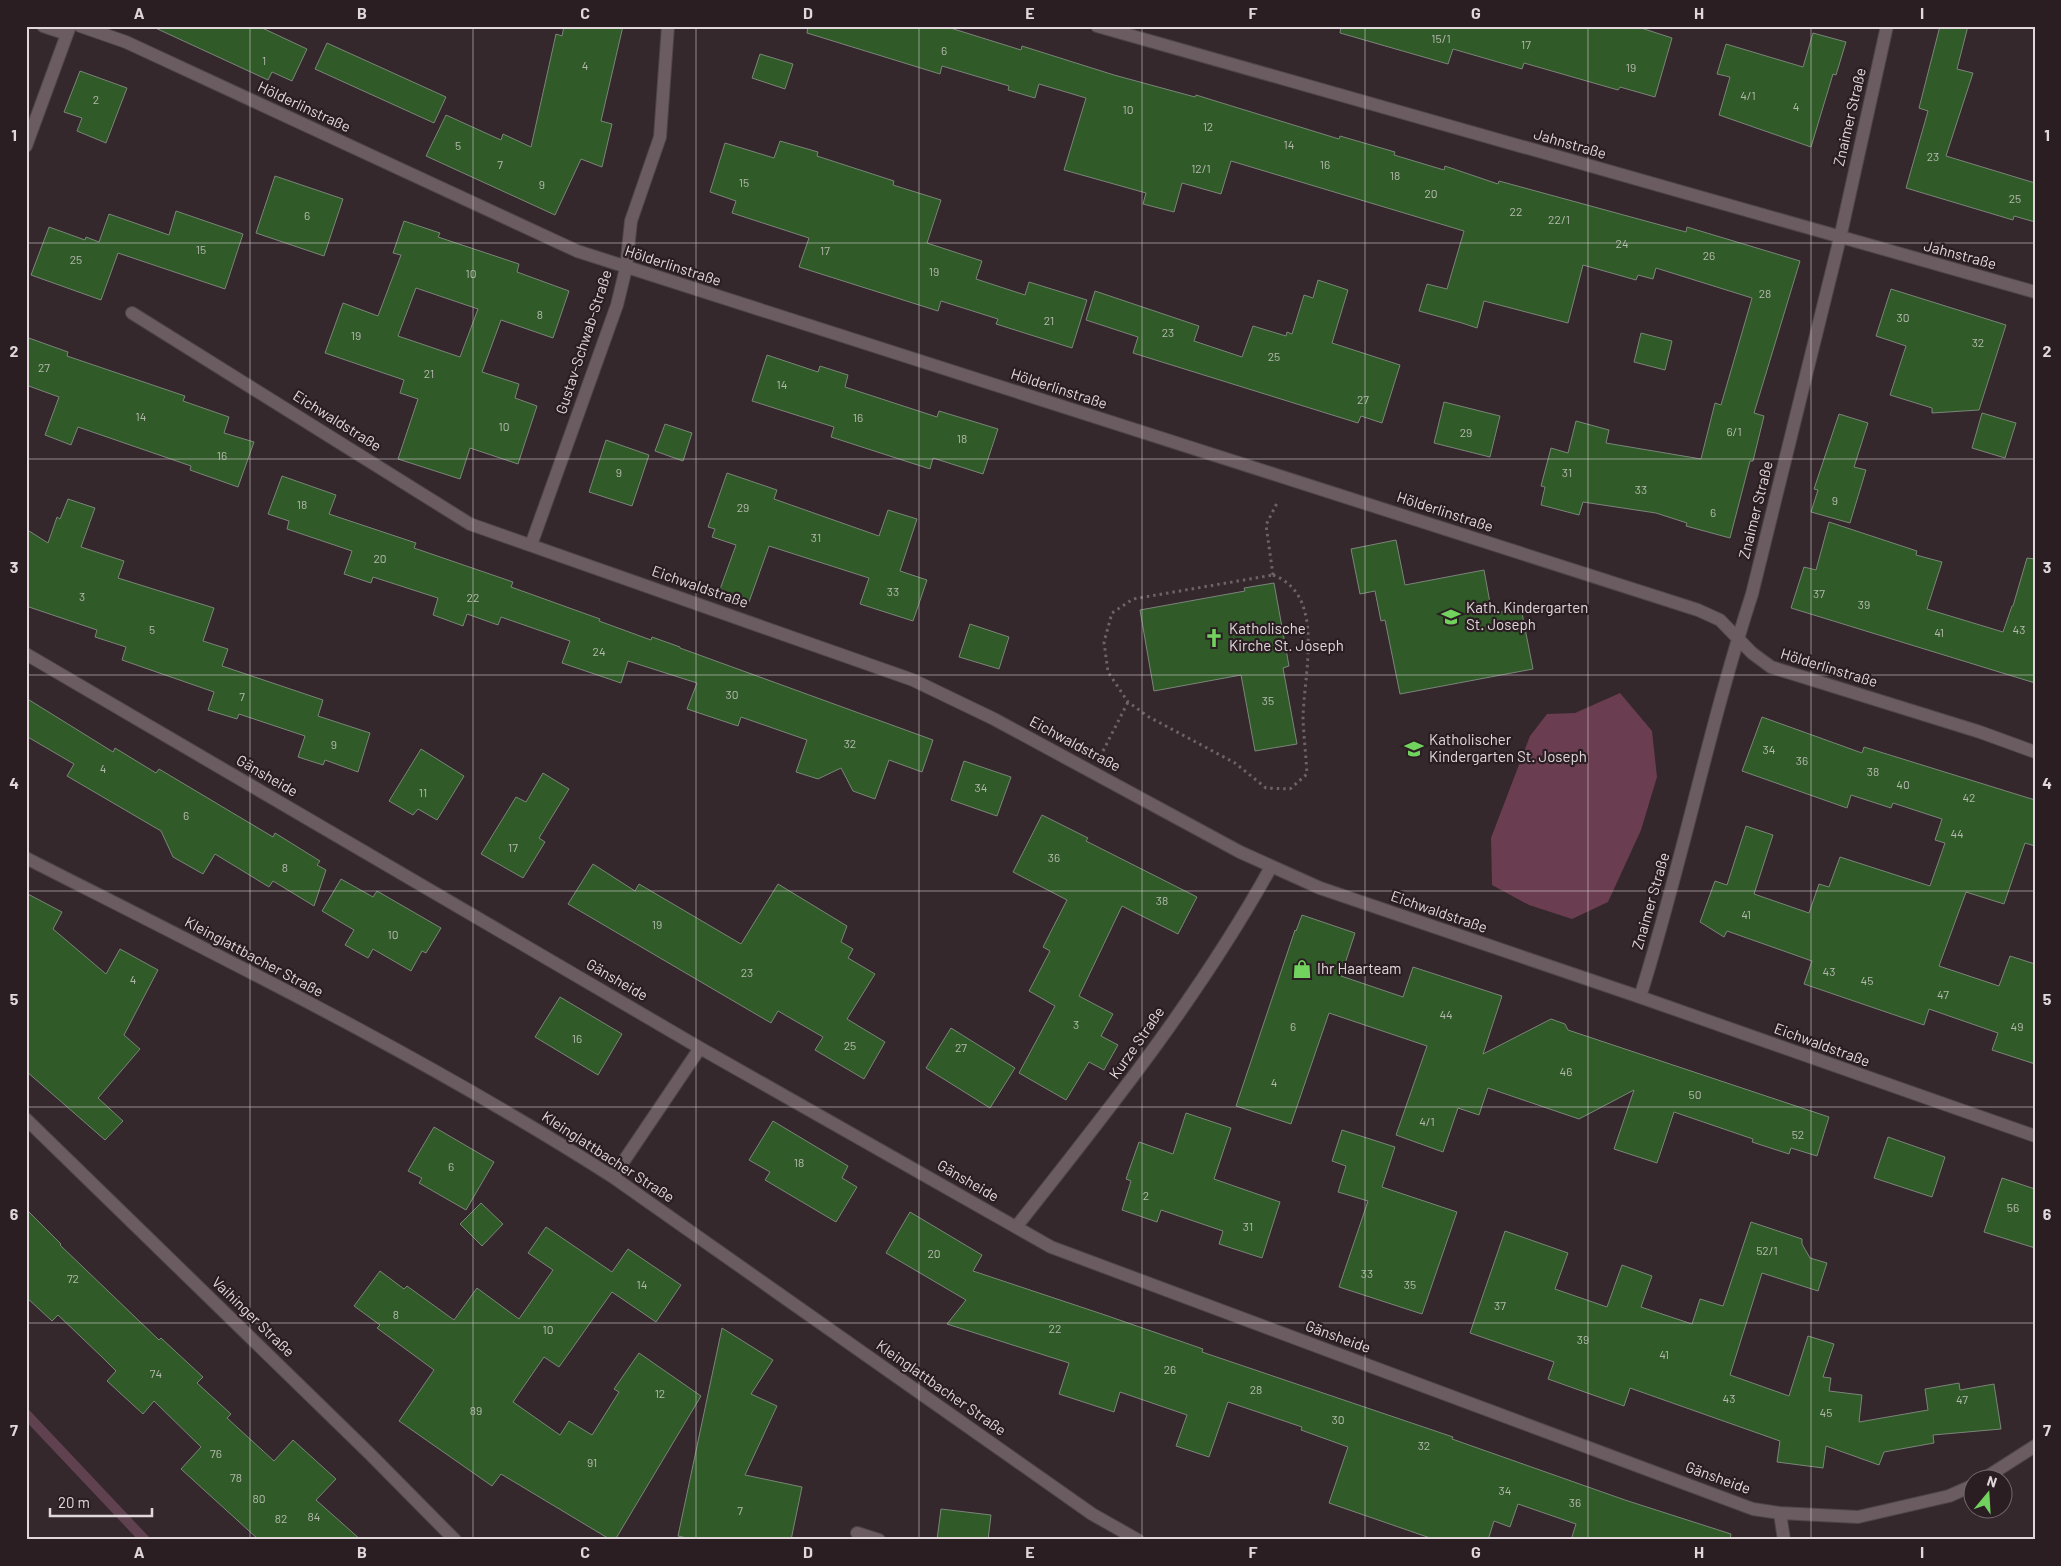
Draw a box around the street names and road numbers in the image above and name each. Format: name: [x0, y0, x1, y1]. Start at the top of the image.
street label: Znaimer Straße: [1829, 66, 1869, 168]
street label: Hölderlinstraße: [255, 77, 354, 135]
street label: Jahnstraße: [1532, 124, 1609, 162]
street label: Jahnstraße: [1922, 236, 1999, 272]
street label: Hölderlinstraße: [623, 241, 724, 289]
street label: Gustav-Schwab-Straße: [551, 267, 615, 416]
street label: Hölderlinstraße: [1009, 364, 1110, 412]
street label: Eichwaldstraße: [290, 386, 385, 454]
street label: Znaimer Straße: [1734, 459, 1776, 561]
street label: Hölderlinstraße: [1395, 487, 1496, 535]
street label: Eichwaldstraße: [650, 561, 751, 611]
street label: Hölderlinstraße: [1779, 644, 1880, 690]
street label: Eichwaldstraße: [1027, 712, 1124, 775]
street label: Gänsheide: [234, 750, 301, 800]
street label: Znaimer Straße: [1628, 850, 1673, 951]
street label: Eichwaldstraße: [1389, 886, 1490, 936]
street label: Kleinglattbacher Straße: [182, 912, 327, 1000]
street label: Gänsheide: [584, 954, 651, 1004]
street label: Kurze Straße: [1105, 1003, 1168, 1082]
street label: Eichwaldstraße: [1772, 1018, 1873, 1070]
street label: Kleinglattbacher Straße: [539, 1107, 678, 1206]
street label: Gänsheide: [935, 1155, 1002, 1205]
street label: Vaihinger Straße: [209, 1272, 299, 1360]
street label: Gänsheide: [1303, 1316, 1373, 1356]
street label: Kleinglattbacher Straße: [873, 1336, 1010, 1439]
street label: Gänsheide: [1683, 1457, 1753, 1497]

